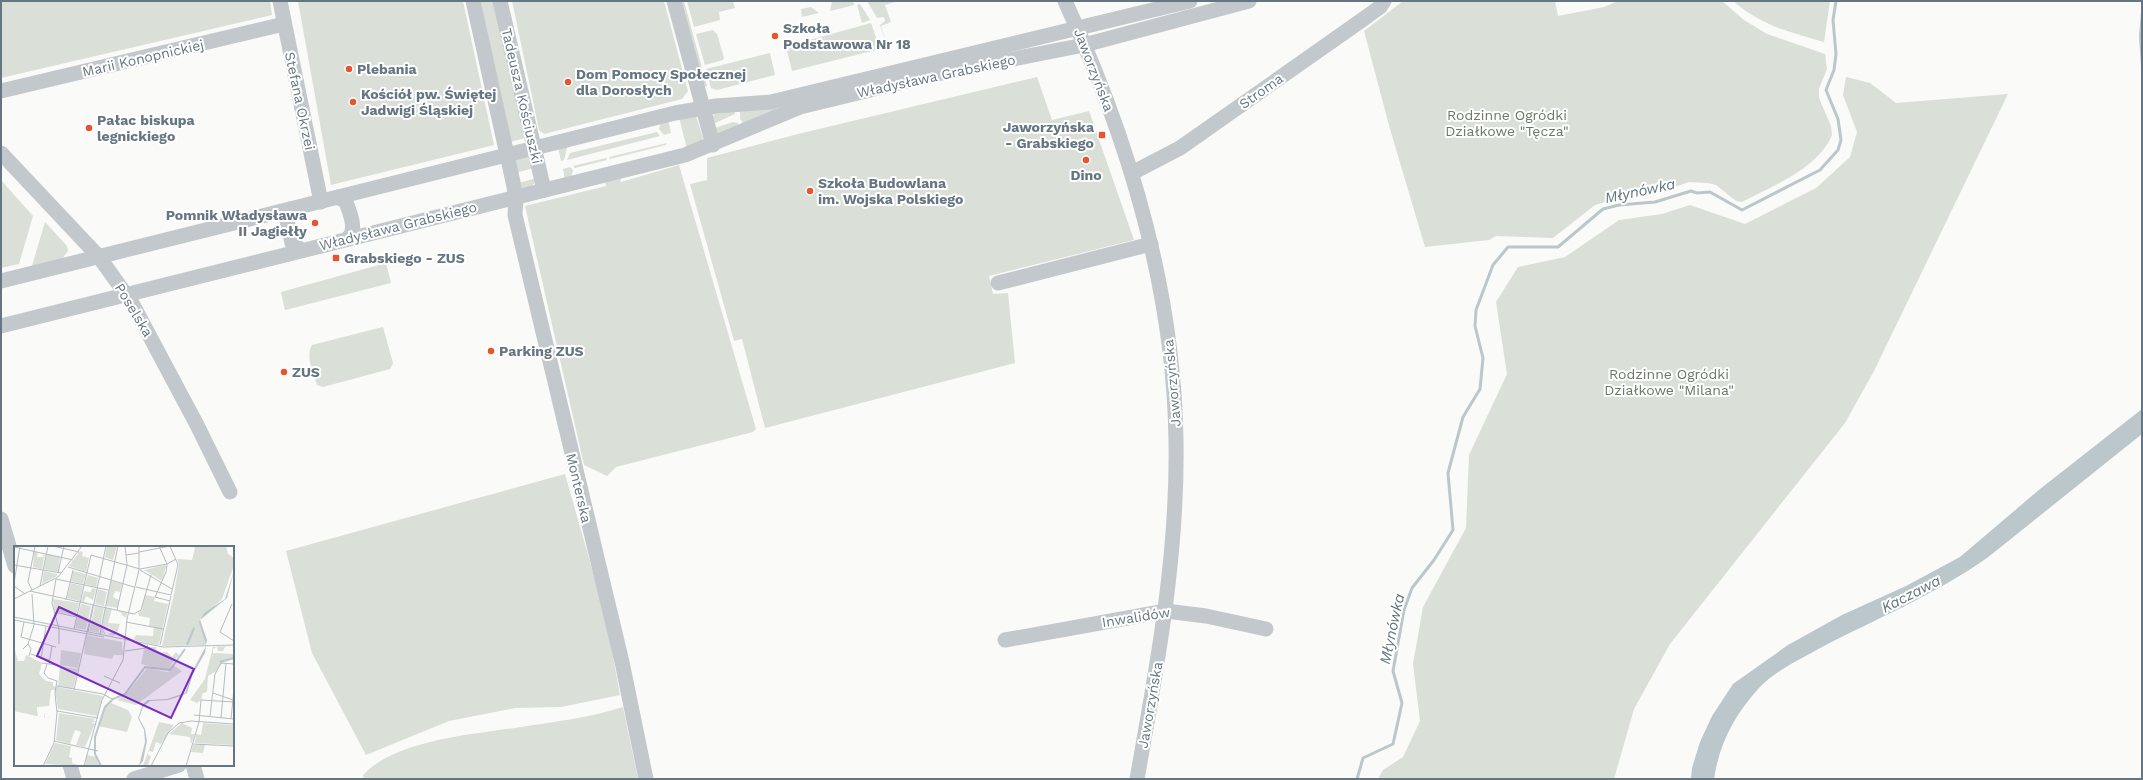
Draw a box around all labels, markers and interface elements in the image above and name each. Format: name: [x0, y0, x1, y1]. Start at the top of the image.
place label: Szkoła Podstawowa Nr 18: [783, 20, 911, 52]
street label: Jaworzyńska: [1071, 26, 1117, 114]
street label: Tadeusza Kościuszki: [499, 27, 545, 165]
marker: Szkoła Podstawowa Nr 18: [770, 31, 780, 41]
street label: Marii Konopnickiej: [81, 36, 205, 80]
street label: Stefana Okrzei: [282, 50, 318, 152]
street label: Władysława Grabskiego: [855, 51, 1017, 101]
place label: Plebania: [357, 61, 418, 77]
marker: Plebania: [344, 64, 354, 74]
place label: Dom Pomocy Społecznej dla Dorosłych: [576, 66, 746, 98]
street label: Stroma: [1236, 70, 1286, 112]
marker: Dom Pomocy Społecznej dla Dorosłych: [563, 77, 573, 87]
place label: Kościół pw. Świętej Jadwigi Śląskiej: [361, 86, 496, 118]
marker: Kościół pw. Świętej Jadwigi Śląskiej: [348, 97, 358, 107]
park label: Rodzinne Ogródki Działkowe "Tęcza": [1445, 107, 1569, 139]
place label: Pałac biskupa legnickiego: [97, 112, 196, 144]
place label: Jaworzyńska - Grabskiego: [1003, 119, 1095, 151]
marker: Pałac biskupa legnickiego: [84, 123, 94, 133]
marker: Jaworzyńska - Grabskiego: [1097, 130, 1107, 140]
marker: Dino: [1081, 155, 1091, 165]
place label: Dino: [1070, 167, 1102, 183]
place label: Szkoła Budowlana im. Wojska Polskiego: [818, 175, 964, 207]
water label: Młynówka: [1603, 175, 1677, 207]
marker: Szkoła Budowlana im. Wojska Polskiego: [805, 186, 815, 196]
street label: Władysława Grabskiego: [318, 199, 478, 253]
place label: Pomnik Władysława II Jagiełły: [166, 207, 308, 239]
marker: Pomnik Władysława II Jagiełły: [310, 218, 320, 228]
place label: Grabskiego - ZUS: [344, 250, 465, 266]
marker: Grabskiego - ZUS: [331, 253, 341, 263]
street label: Poselska: [112, 280, 156, 340]
street label: Jaworzyńska: [1160, 339, 1184, 427]
place label: Parking ZUS: [499, 343, 584, 359]
marker: Parking ZUS: [486, 346, 496, 356]
place label: ZUS: [292, 364, 320, 380]
park label: Rodzinne Ogródki Działkowe "Milana": [1604, 366, 1734, 398]
marker: ZUS: [279, 367, 289, 377]
street label: Monterska: [563, 451, 595, 525]
inset map: [14, 546, 234, 766]
water label: Kaczawa: [1878, 571, 1944, 617]
water label: Młynówka: [1376, 592, 1408, 666]
street label: Inwalidów: [1101, 604, 1171, 630]
street label: Jaworzyńska: [1135, 660, 1165, 749]

